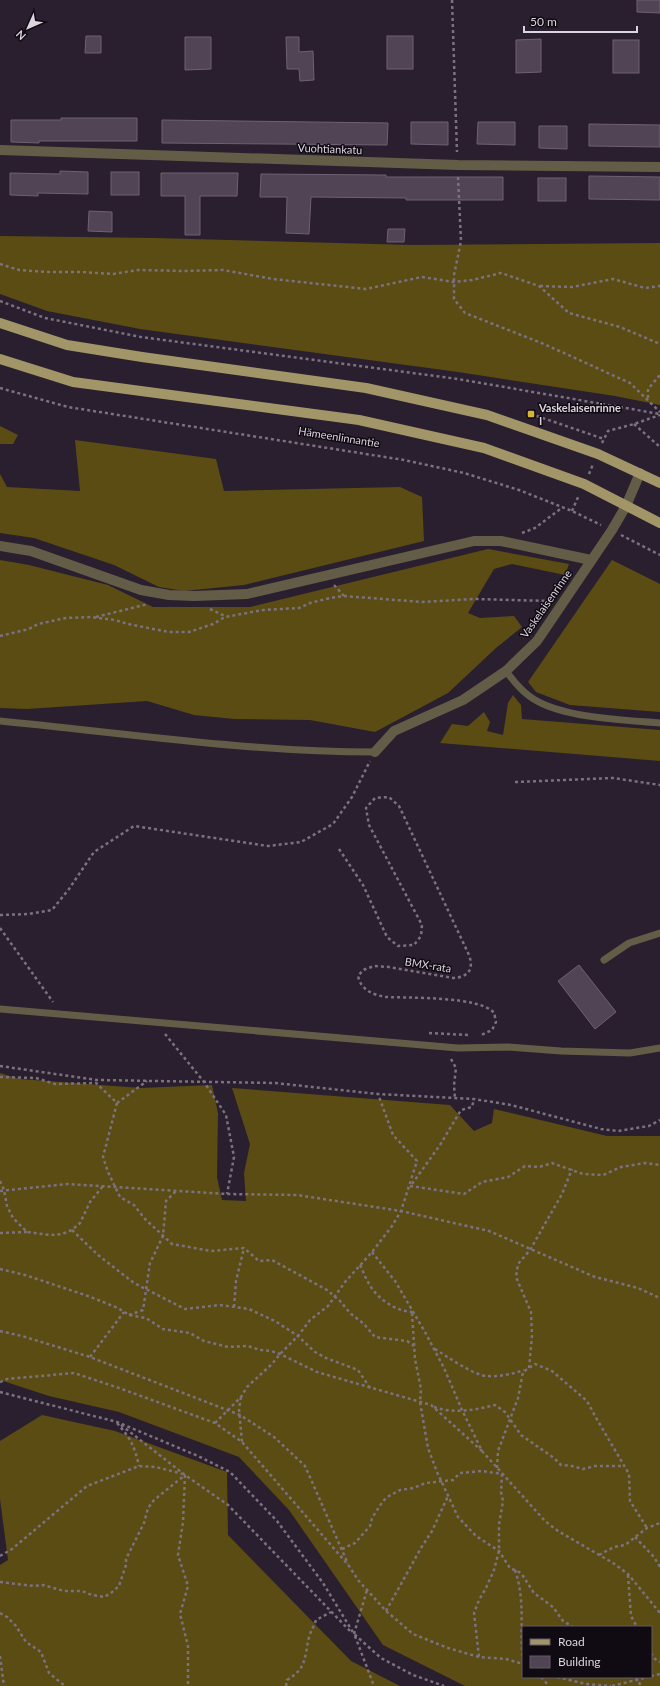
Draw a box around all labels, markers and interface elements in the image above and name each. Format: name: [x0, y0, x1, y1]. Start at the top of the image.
north arrow: [8, 8, 48, 48]
scale bar: [524, 8, 637, 34]
text: 50 m: [530, 14, 557, 29]
text: N: [13, 28, 28, 43]
street label: Vuohtiankatu: [297, 141, 363, 156]
place label: Vaskelaisenrinne I: [538, 401, 621, 427]
marker: Vaskelaisenrinne I: [526, 409, 536, 419]
street label: Hämeenlinnantie: [297, 424, 381, 449]
street label: Vaskelaisenrinne: [517, 567, 574, 640]
street label: BMX-rata: [404, 954, 452, 975]
legend: [522, 1626, 652, 1678]
text: Road: [558, 1634, 585, 1649]
text: Building: [558, 1654, 601, 1669]

